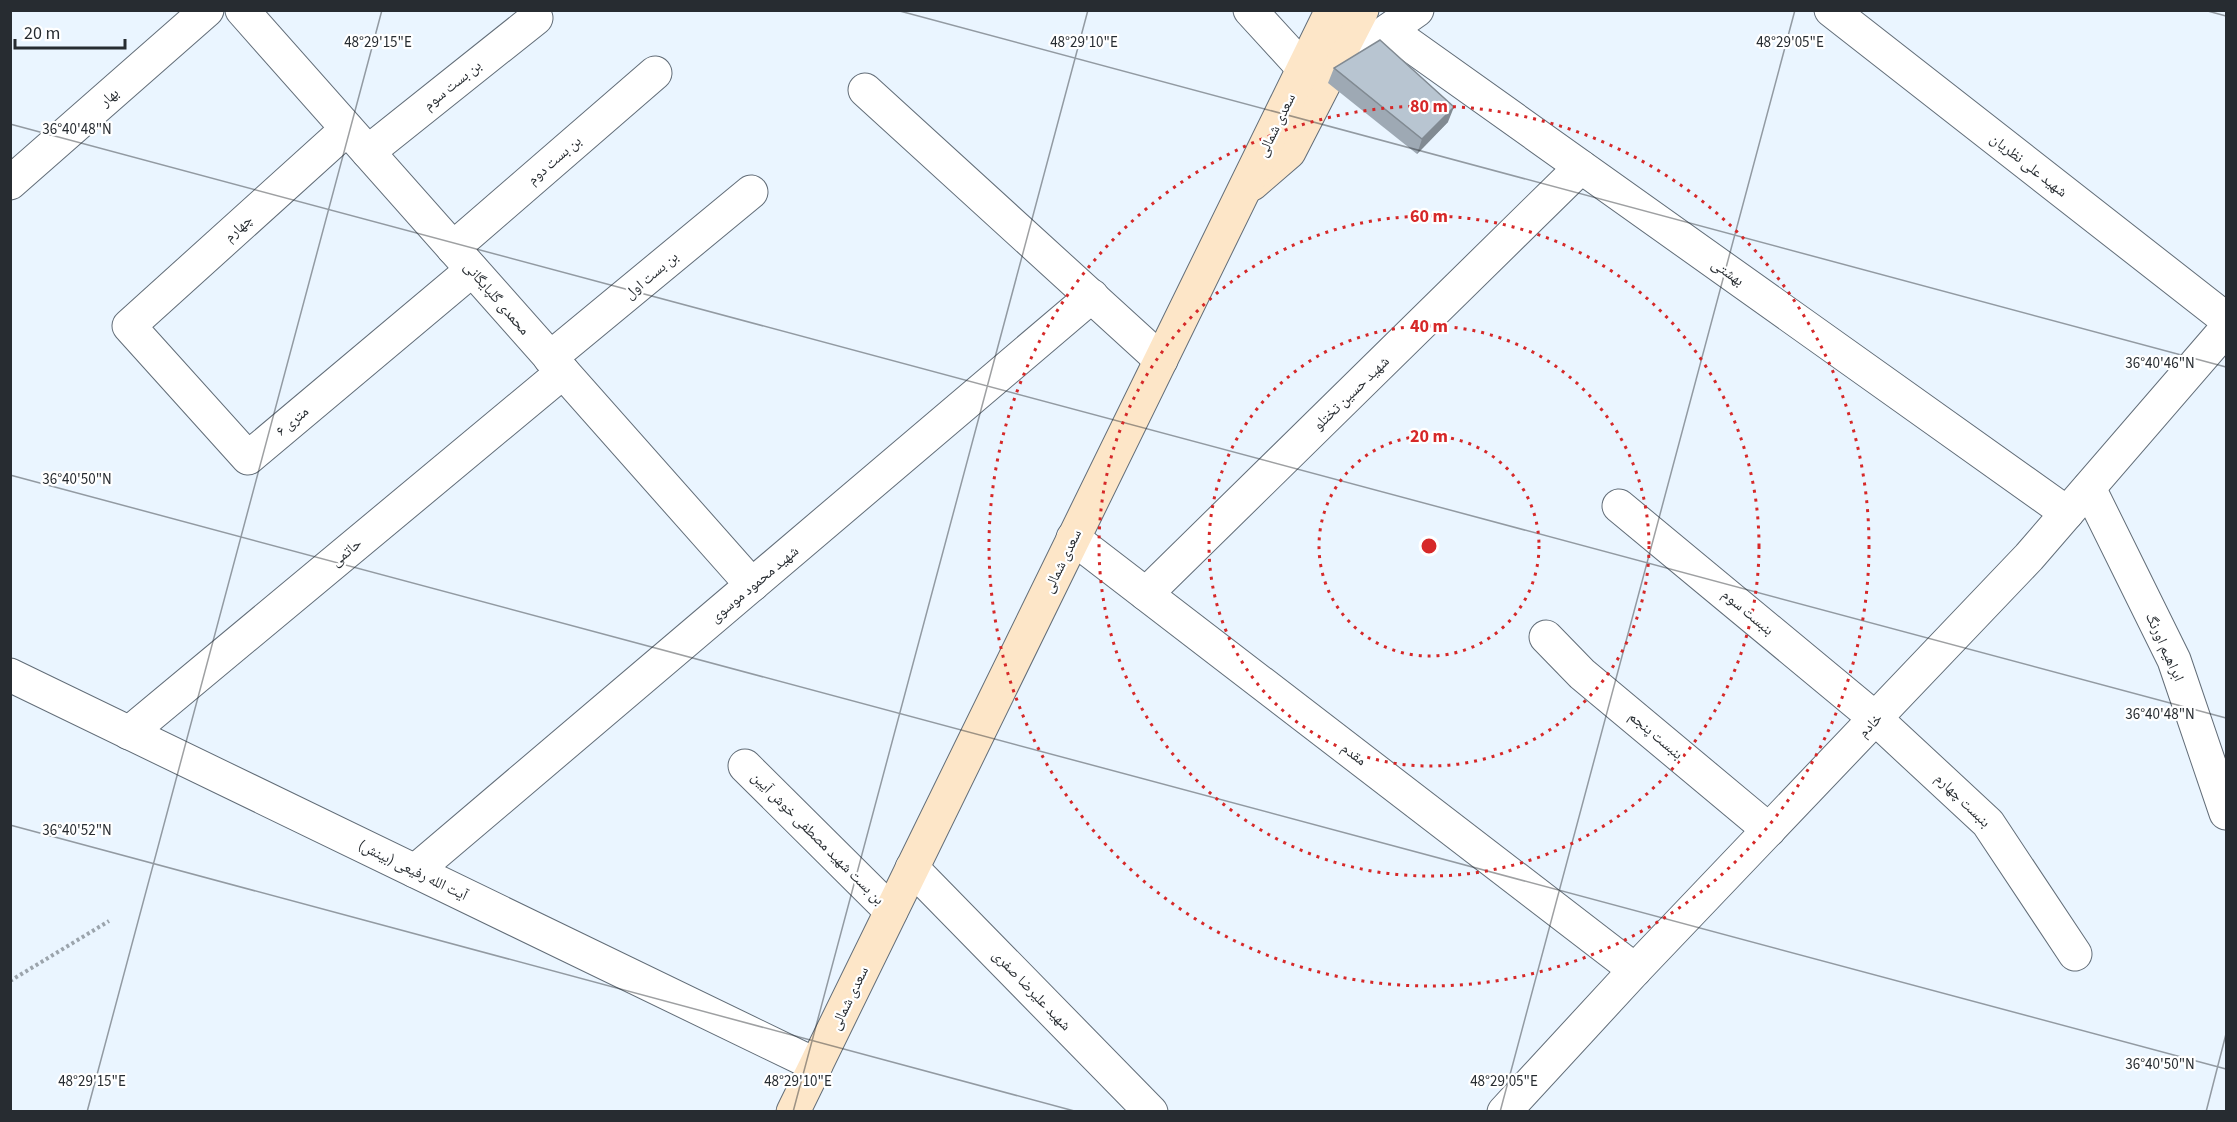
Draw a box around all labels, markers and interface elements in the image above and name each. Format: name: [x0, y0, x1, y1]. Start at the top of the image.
scale bar: [15, 12, 124, 50]
text: 20 m: [24, 21, 60, 46]
text: 48°29'15"E: [344, 32, 412, 53]
text: 48°29'10"E: [1050, 32, 1118, 53]
text: 48°29'05"E: [1756, 32, 1824, 53]
street label: بن بست سوم: [419, 55, 486, 115]
street label: بهار: [94, 83, 124, 112]
street label: سعدی شمالی: [1252, 90, 1301, 161]
text: 80 m: [1410, 94, 1448, 119]
text: 36°40'48"N: [42, 119, 112, 140]
street label: شهید علی نظریان: [1986, 128, 2072, 202]
street label: بن بست دوم: [523, 131, 586, 190]
text: 60 m: [1410, 204, 1448, 229]
street label: چهارم: [219, 210, 258, 247]
street label: بن بست اول: [620, 247, 683, 304]
street label: بهشتی: [1707, 254, 1748, 291]
street label: محمدی گلپایگانی: [459, 257, 535, 340]
text: 40 m: [1410, 314, 1448, 339]
street label: شهید حسین تختلو: [1308, 351, 1394, 435]
text: 36°40'46"N: [2125, 353, 2195, 374]
street label: ۶ متری: [271, 401, 313, 441]
text: 20 m: [1410, 424, 1448, 449]
text: 36°40'50"N: [42, 469, 112, 490]
street label: سعدی شمالی: [1038, 526, 1087, 597]
street label: حاتمی: [326, 533, 367, 572]
centre of rings: [1419, 536, 1439, 556]
street label: شهید محمود موسوی: [705, 541, 803, 628]
street label: بنبست سوم: [1717, 584, 1778, 640]
street label: ابراهیم اورنگ: [2140, 609, 2189, 685]
text: 36°40'48"N: [2125, 704, 2195, 725]
street label: بنبست پنجم: [1624, 706, 1688, 764]
street label: خادم: [1853, 708, 1888, 742]
street label: مقدم: [1337, 738, 1371, 771]
street label: بن بست شهید مصطفی خوش آیین: [746, 767, 889, 910]
street label: بنبست چهارم: [1930, 768, 1995, 832]
text: 36°40'52"N: [42, 820, 112, 841]
street label: آیت الله رفیعی (بینش): [355, 835, 472, 907]
street label: شهید علیرضا صفری: [988, 945, 1076, 1036]
street label: سعدی شمالی: [825, 963, 874, 1034]
text: 36°40'50"N: [2125, 1054, 2195, 1075]
text: 48°29'15"E: [58, 1071, 126, 1092]
text: 48°29'10"E: [764, 1071, 832, 1092]
text: 48°29'05"E: [1470, 1071, 1538, 1092]

